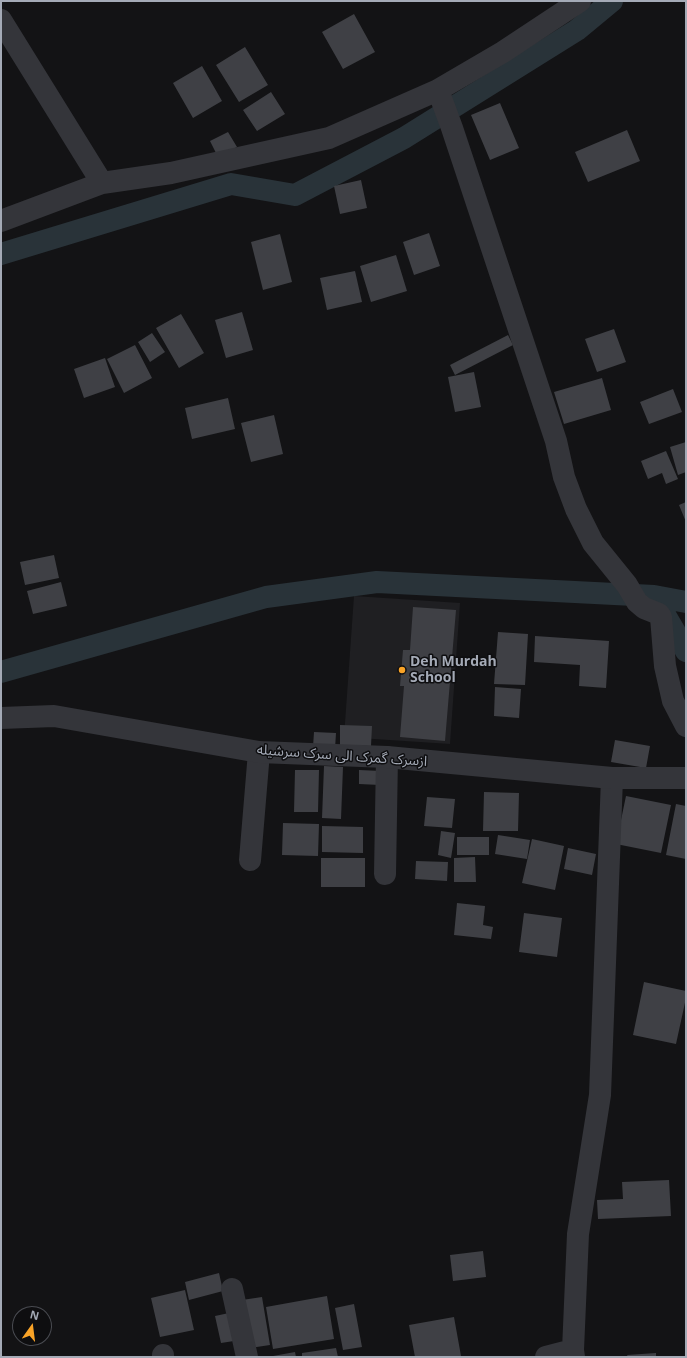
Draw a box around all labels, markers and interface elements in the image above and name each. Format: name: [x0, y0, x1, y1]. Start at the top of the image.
place label: Deh Murdah School: [410, 654, 497, 686]
marker: Deh Murdah School: [397, 665, 407, 675]
street label: ازسرک گمرک الی سرک سرشیله: [256, 742, 428, 770]
north arrow: [12, 1306, 52, 1346]
text: N: [29, 1306, 41, 1323]

